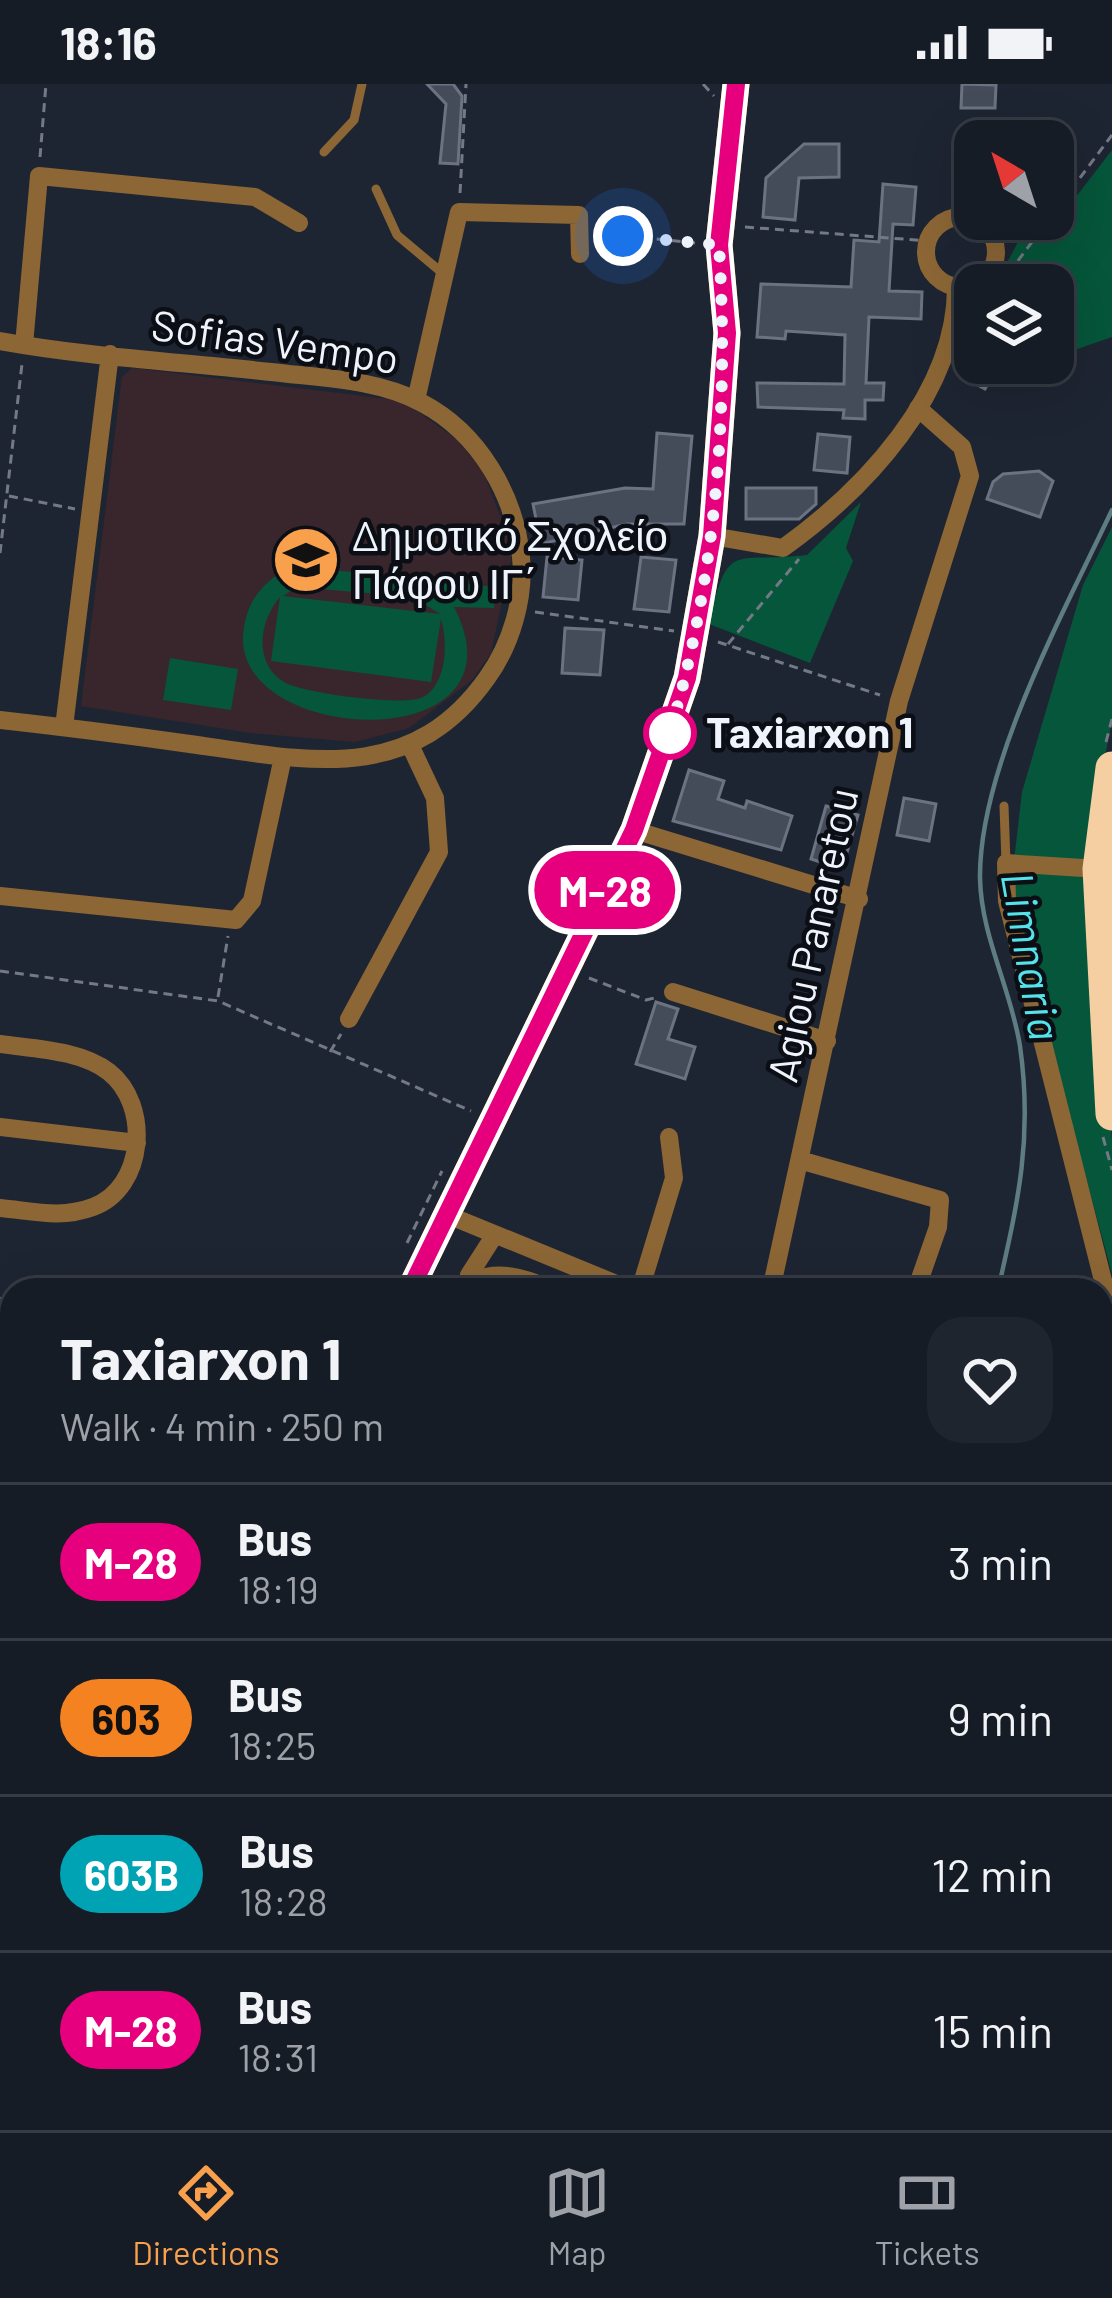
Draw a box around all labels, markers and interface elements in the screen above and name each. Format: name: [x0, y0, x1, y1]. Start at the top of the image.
text: 18:16: [60, 15, 157, 69]
north arrow: [954, 120, 1074, 240]
map controls: [954, 120, 1074, 384]
your location: [593, 206, 653, 266]
button: layers: [954, 264, 1074, 384]
street label: Sofias Vempo: [148, 298, 402, 383]
place label: Δημοτικό Σχολείο Πάφου ΙΓ΄: [352, 509, 668, 608]
school or university icon: Δημοτικό Σχολείο Πάφου ΙΓ΄: [271, 525, 341, 595]
place label: Taxiarxon 1: [706, 706, 913, 756]
marker: Taxiarxon 1: [645, 708, 695, 758]
street label: Agiou Panaretou: [755, 783, 868, 1086]
line badge: M-28: [521, 851, 689, 929]
text: M-28: [558, 865, 652, 915]
water label: Limnaria: [992, 867, 1074, 1044]
button: heart: [927, 1317, 1053, 1443]
text: Taxiarxon 1: [60, 1323, 342, 1391]
text: Walk · 4 min · 250 m: [60, 1402, 384, 1449]
text: Bus: [237, 1511, 312, 1565]
text: 3 min: [948, 1535, 1053, 1589]
text: M-28: [84, 1537, 177, 1587]
text: 18:19: [237, 1565, 319, 1612]
text: Bus: [228, 1667, 303, 1721]
text: 9 min: [948, 1691, 1053, 1745]
text: 603: [91, 1693, 161, 1743]
text: 18:25: [228, 1721, 316, 1768]
text: Bus: [239, 1823, 314, 1877]
text: 12 min: [931, 1847, 1053, 1901]
text: 603B: [84, 1849, 179, 1899]
text: 18:28: [239, 1877, 328, 1924]
text: Bus: [237, 1979, 312, 2033]
text: 15 min: [932, 2003, 1053, 2057]
text: M-28: [84, 2005, 177, 2055]
text: 18:31: [237, 2033, 318, 2080]
tab: Directions: [132, 2160, 280, 2272]
tab: Map: [544, 2160, 610, 2272]
tab: Tickets: [875, 2160, 980, 2272]

